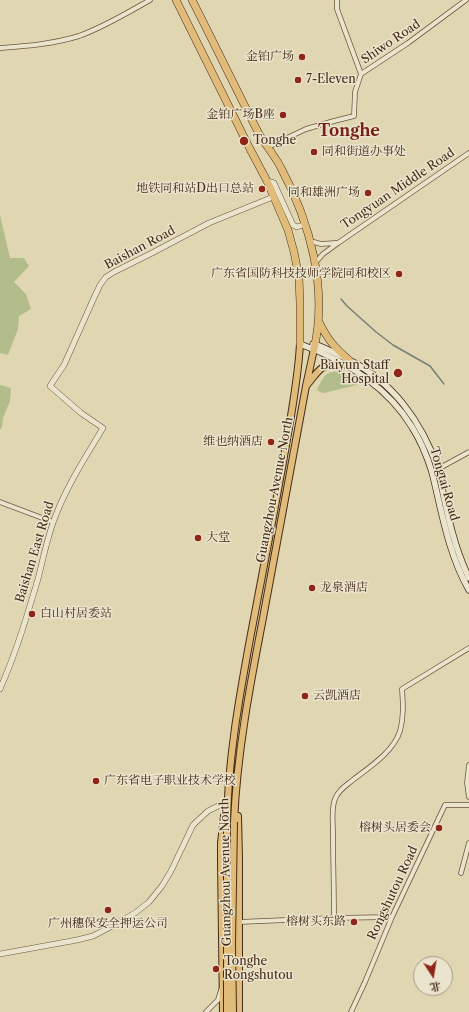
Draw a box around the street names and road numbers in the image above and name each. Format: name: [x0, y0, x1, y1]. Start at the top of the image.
street label: Shiwo Road: [359, 17, 423, 67]
street label: Tongyuan Middle Road: [339, 146, 457, 232]
street label: Baishan Road: [102, 223, 178, 273]
street label: Guangzhou Avenue North: [254, 416, 296, 564]
street label: Tongtai Road: [427, 445, 461, 523]
street label: Baishan East Road: [13, 500, 57, 604]
street label: Guangzhou Avenue North: [218, 798, 234, 946]
street label: Rongshutou Road: [365, 844, 421, 942]

